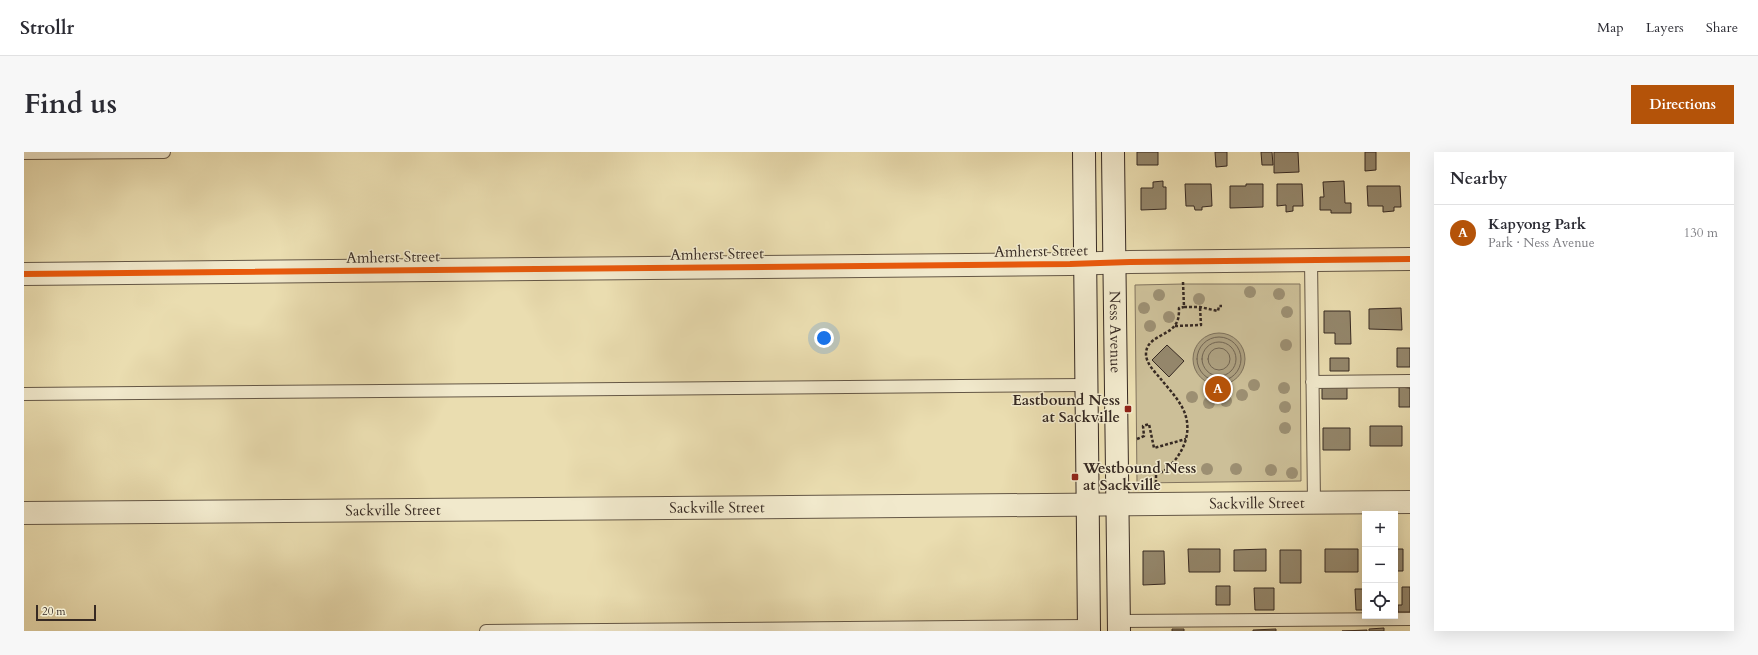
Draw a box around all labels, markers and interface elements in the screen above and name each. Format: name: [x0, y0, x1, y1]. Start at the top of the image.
text: Strollr: [20, 15, 74, 41]
text: Map: [1597, 18, 1624, 37]
text: Layers: [1646, 18, 1684, 37]
text: Share: [1706, 18, 1738, 37]
text: Find us: [24, 85, 117, 123]
button: Directions: [1631, 85, 1734, 124]
text: Nearby: [1450, 167, 1507, 190]
text: Kapyong Park: [1488, 214, 1586, 234]
text: A: [1458, 224, 1468, 242]
text: 130 m: [1684, 224, 1718, 242]
text: Park · Ness Avenue: [1488, 234, 1595, 252]
street label: Amherst Street: [994, 240, 1088, 262]
street label: Amherst Street: [670, 243, 764, 265]
street label: Amherst Street: [346, 246, 440, 268]
street label: Ness Avenue: [1105, 291, 1126, 373]
your location: [814, 328, 834, 348]
pin: A: [1205, 374, 1231, 404]
place label: Eastbound Ness at Sackville: [1012, 390, 1120, 427]
marker: Eastbound Ness at Sackville: [1123, 404, 1133, 414]
place label: Westbound Ness at Sackville: [1082, 458, 1196, 495]
marker: Westbound Ness at Sackville: [1070, 472, 1080, 482]
street label: Sackville Street: [1209, 493, 1305, 514]
street label: Sackville Street: [669, 497, 765, 518]
street label: Sackville Street: [345, 500, 441, 520]
map controls: [1362, 511, 1398, 619]
button: +: [1362, 511, 1398, 547]
button: −: [1362, 547, 1398, 583]
button: locate: [1362, 583, 1398, 619]
scale bar: [36, 603, 96, 622]
text: 20 m: [42, 604, 66, 619]

